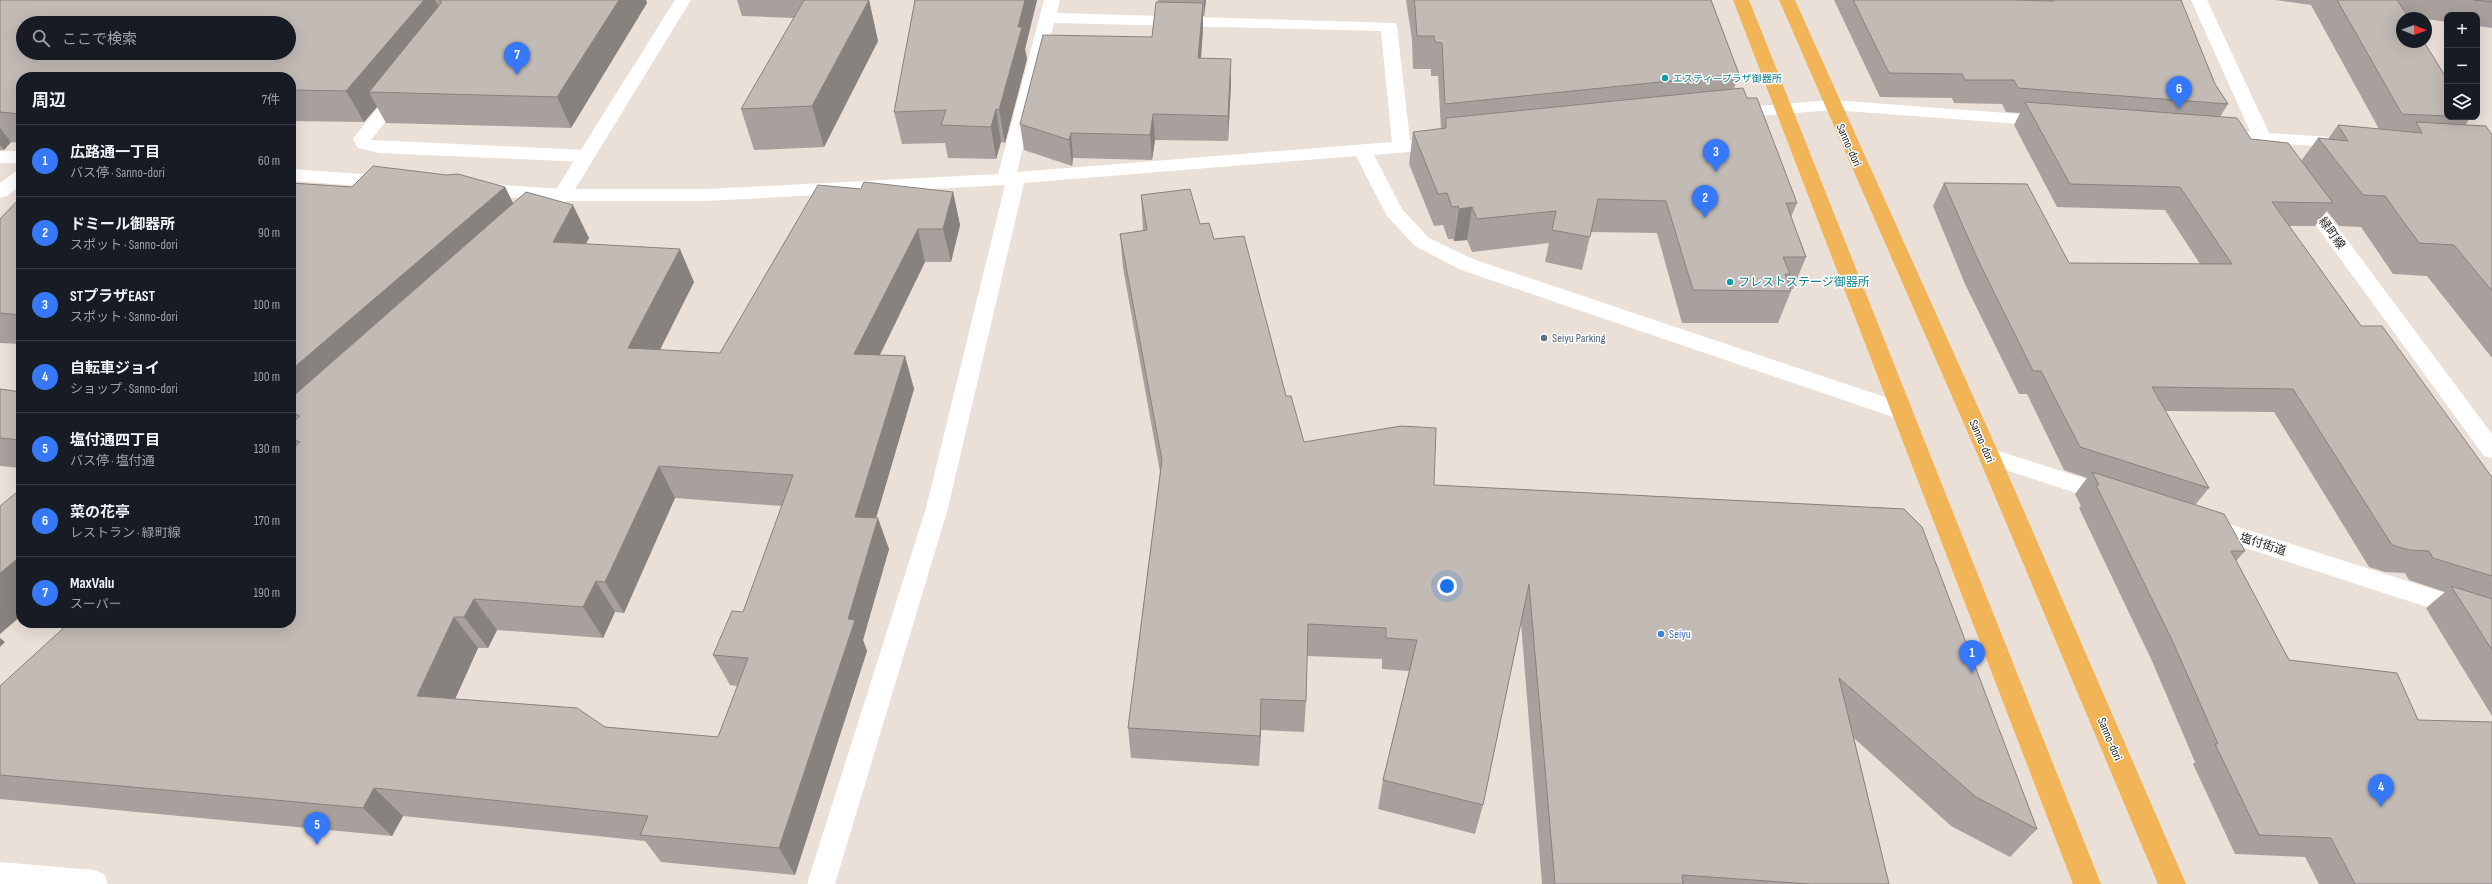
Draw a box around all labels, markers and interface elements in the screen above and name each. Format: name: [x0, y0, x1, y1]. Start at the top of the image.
north arrow: [2396, 12, 2432, 48]
map controls: [2444, 12, 2480, 120]
button: +: [2444, 12, 2480, 48]
search box: [16, 16, 296, 60]
icon: search: [30, 27, 52, 49]
text: ここで検索: [62, 30, 137, 49]
pin: 7: [504, 42, 530, 75]
button: −: [2444, 48, 2480, 84]
marker: エスティープラザ御器所: [1660, 73, 1670, 83]
place label: エスティープラザ御器所: [1673, 73, 1782, 85]
pin: 6: [2166, 76, 2192, 109]
button: layers: [2444, 84, 2480, 120]
text: 周辺: [32, 91, 66, 111]
text: 7件: [262, 92, 280, 108]
street label: Sanno-dori: [1833, 122, 1865, 169]
pin: 3: [1703, 139, 1729, 172]
text: 広路通一丁目: [70, 143, 160, 162]
text: 1: [42, 153, 48, 169]
text: 60 m: [258, 153, 280, 169]
text: バス停 · Sanno-dori: [70, 165, 165, 181]
pin: 2: [1692, 185, 1718, 218]
street label: 緑町線: [2315, 214, 2348, 252]
text: ドミール御器所: [70, 215, 175, 234]
text: 2: [42, 225, 48, 241]
text: 90 m: [258, 225, 280, 241]
text: スポット · Sanno-dori: [70, 237, 178, 253]
place label: フレストステージ御器所: [1738, 275, 1870, 290]
marker: フレストステージ御器所: [1725, 277, 1735, 287]
text: STプラザEAST: [70, 287, 155, 306]
text: 3: [42, 297, 48, 313]
text: 100 m: [253, 297, 280, 313]
text: スポット · Sanno-dori: [70, 309, 178, 325]
place label: Seiyu Parking: [1552, 331, 1606, 346]
marker: Seiyu Parking: [1539, 333, 1549, 343]
text: 自転車ジョイ: [70, 359, 160, 378]
text: 4: [42, 369, 48, 385]
text: 100 m: [253, 369, 280, 385]
text: ショップ · Sanno-dori: [70, 381, 178, 397]
street label: Sanno-dori: [1966, 418, 1998, 465]
text: 塩付通四丁目: [70, 431, 160, 450]
text: 5: [42, 441, 48, 457]
text: 130 m: [254, 441, 280, 457]
text: バス停 · 塩付通: [70, 453, 155, 469]
text: 菜の花亭: [70, 503, 130, 522]
text: 6: [42, 513, 48, 529]
text: 170 m: [254, 513, 280, 529]
text: レストラン · 緑町線: [70, 525, 181, 541]
street label: 塩付街道: [2238, 530, 2288, 559]
text: MaxValu: [70, 574, 114, 593]
your location: [1437, 576, 1457, 596]
text: 7: [42, 585, 48, 601]
text: 190 m: [253, 585, 280, 601]
text: スーパー: [70, 596, 122, 612]
place label: Seiyu: [1669, 627, 1691, 642]
marker: Seiyu: [1656, 629, 1666, 639]
pin: 1: [1959, 640, 1985, 673]
street label: Sanno-dori: [2094, 716, 2125, 763]
pin: 4: [2368, 774, 2394, 807]
pin: 5: [304, 812, 330, 845]

